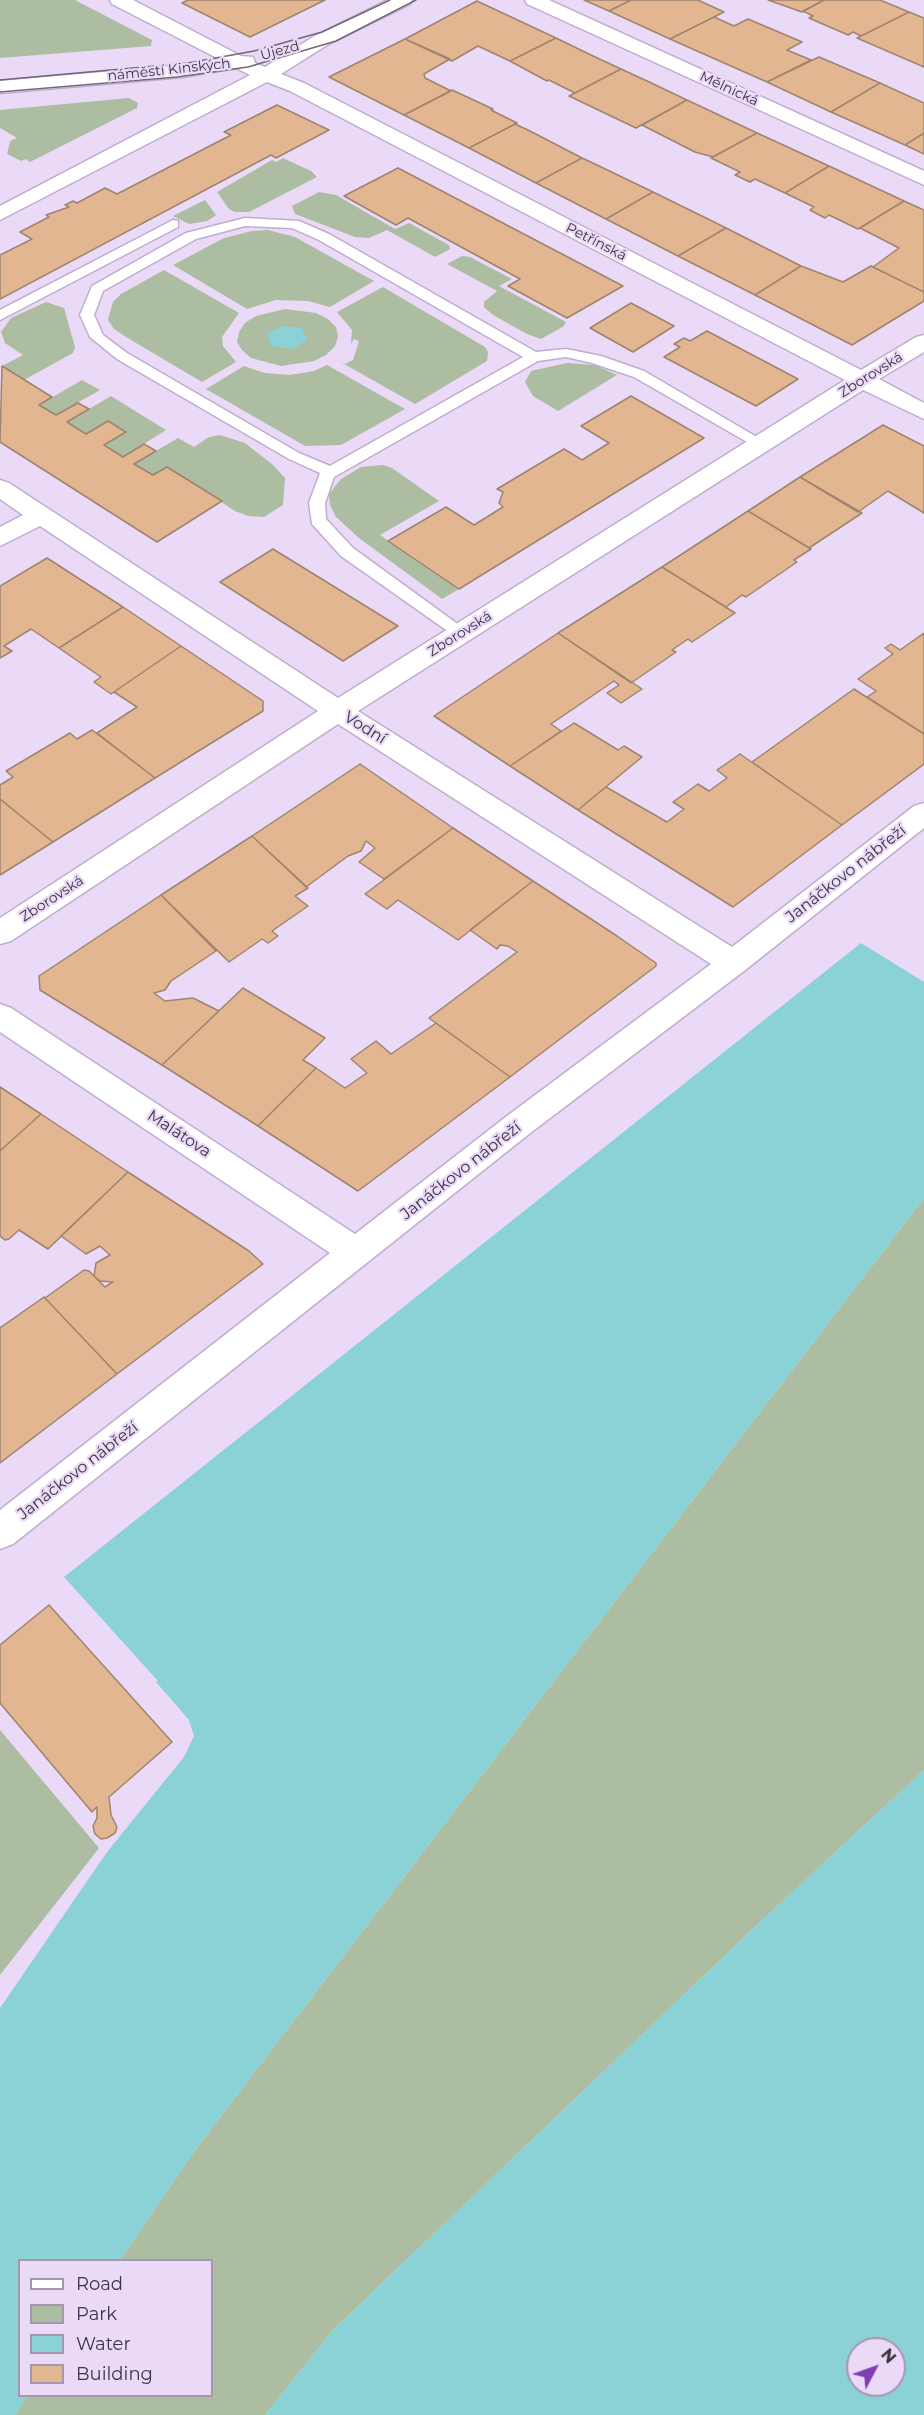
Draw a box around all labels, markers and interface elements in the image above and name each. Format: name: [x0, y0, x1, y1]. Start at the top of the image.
street label: Újezd: [259, 38, 301, 64]
street label: náměstí Kinských: [107, 55, 231, 85]
street label: Mělnická: [697, 68, 761, 110]
street label: Petřínská: [563, 220, 629, 264]
street label: Zborovská: [836, 349, 906, 401]
street label: Zborovská: [425, 608, 495, 660]
street label: Vodní: [340, 708, 390, 748]
street label: Janáčkovo nábřeží: [782, 821, 910, 927]
street label: Zborovská: [17, 872, 87, 926]
street label: Malátova: [143, 1106, 215, 1162]
street label: Janáčkovo nábřeží: [397, 1118, 525, 1224]
street label: Janáčkovo nábřeží: [14, 1418, 142, 1524]
legend: [18, 2259, 213, 2397]
text: Road: [76, 2273, 123, 2295]
text: Park: [76, 2303, 117, 2325]
text: Water: [76, 2333, 131, 2355]
north arrow: [846, 2337, 906, 2397]
text: N: [877, 2345, 900, 2367]
text: Building: [76, 2363, 153, 2385]

